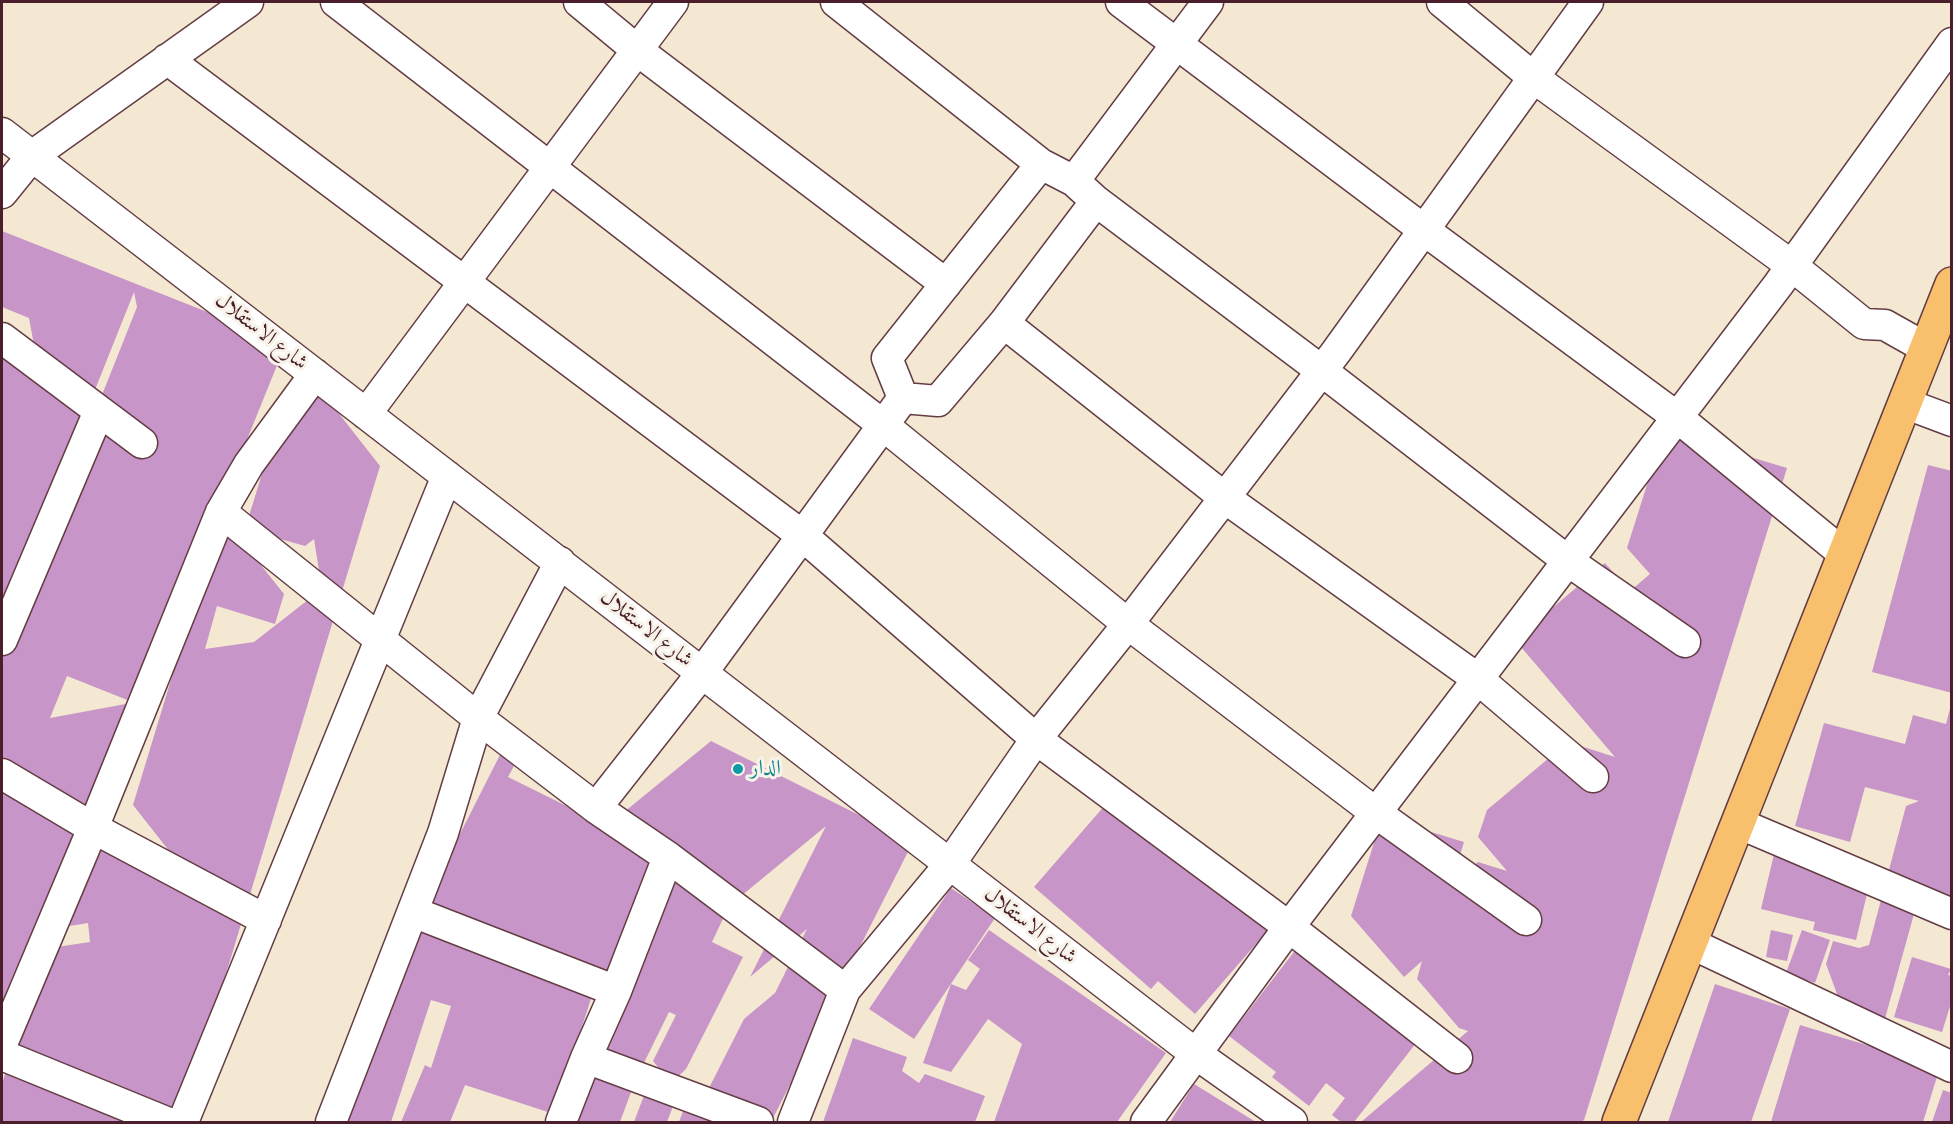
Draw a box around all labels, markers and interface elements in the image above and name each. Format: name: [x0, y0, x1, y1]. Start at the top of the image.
street label: شارع الاستقلال: [210, 288, 312, 376]
street label: شارع الاستقلال: [595, 585, 697, 673]
place label: الدار: [750, 756, 781, 782]
marker: الدار: [731, 762, 745, 776]
street label: شارع الاستقلال: [979, 882, 1081, 970]

